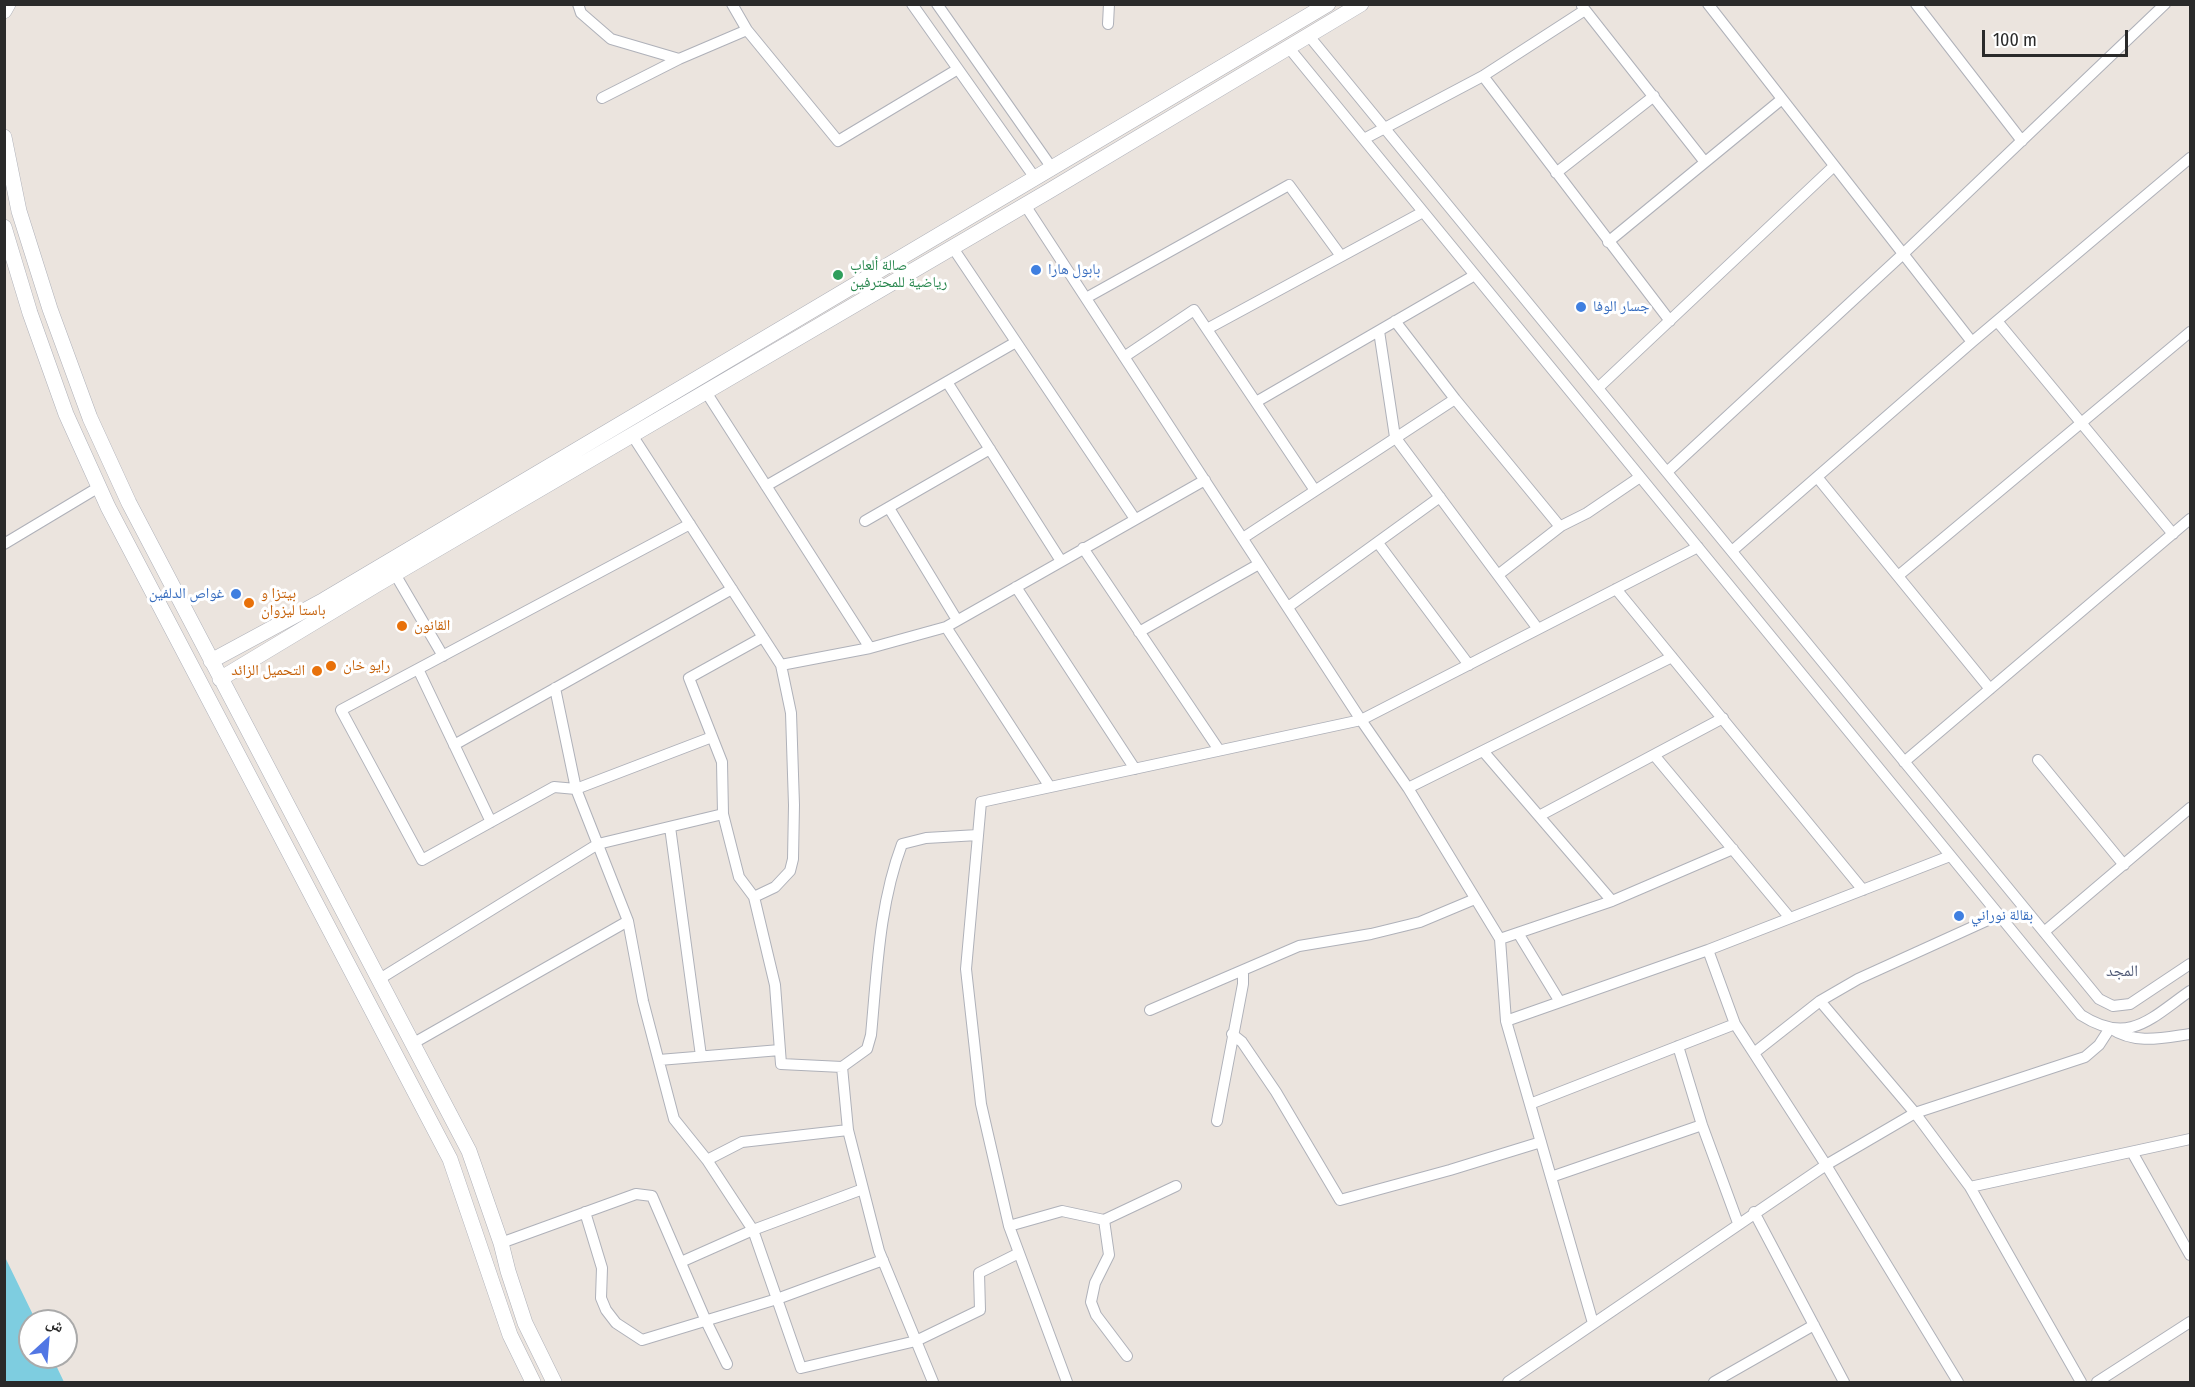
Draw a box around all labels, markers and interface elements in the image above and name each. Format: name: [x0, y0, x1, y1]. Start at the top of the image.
scale bar: [1985, 18, 2130, 56]
text: 100 m: [1993, 29, 2037, 51]
place label: صالة ألعاب رياضية للمحترفين: [850, 257, 947, 292]
place label: بابول هارا: [1048, 261, 1100, 279]
marker: بابول هارا: [1029, 263, 1043, 277]
marker: صالة ألعاب رياضية للمحترفين: [831, 268, 845, 282]
place label: جسار الوفا: [1593, 298, 1649, 316]
marker: جسار الوفا: [1574, 300, 1588, 314]
place label: غواص الدلفين: [149, 585, 224, 603]
place label: بيتزا و باستا ليزوان: [261, 585, 326, 620]
marker: غواص الدلفين: [229, 587, 243, 601]
marker: بيتزا و باستا ليزوان: [242, 596, 256, 610]
place label: القانون: [414, 617, 450, 635]
marker: القانون: [395, 619, 409, 633]
place label: رايو خان: [343, 657, 390, 675]
marker: رايو خان: [324, 659, 338, 673]
place label: التحميل الزائد: [231, 662, 305, 680]
marker: التحميل الزائد: [310, 664, 324, 678]
place label: بقالة نوراني: [1971, 907, 2033, 925]
marker: بقالة نوراني: [1952, 909, 1966, 923]
district label: المجد: [2106, 962, 2138, 982]
north arrow: [18, 1309, 78, 1369]
text: ش: [43, 1312, 67, 1336]

